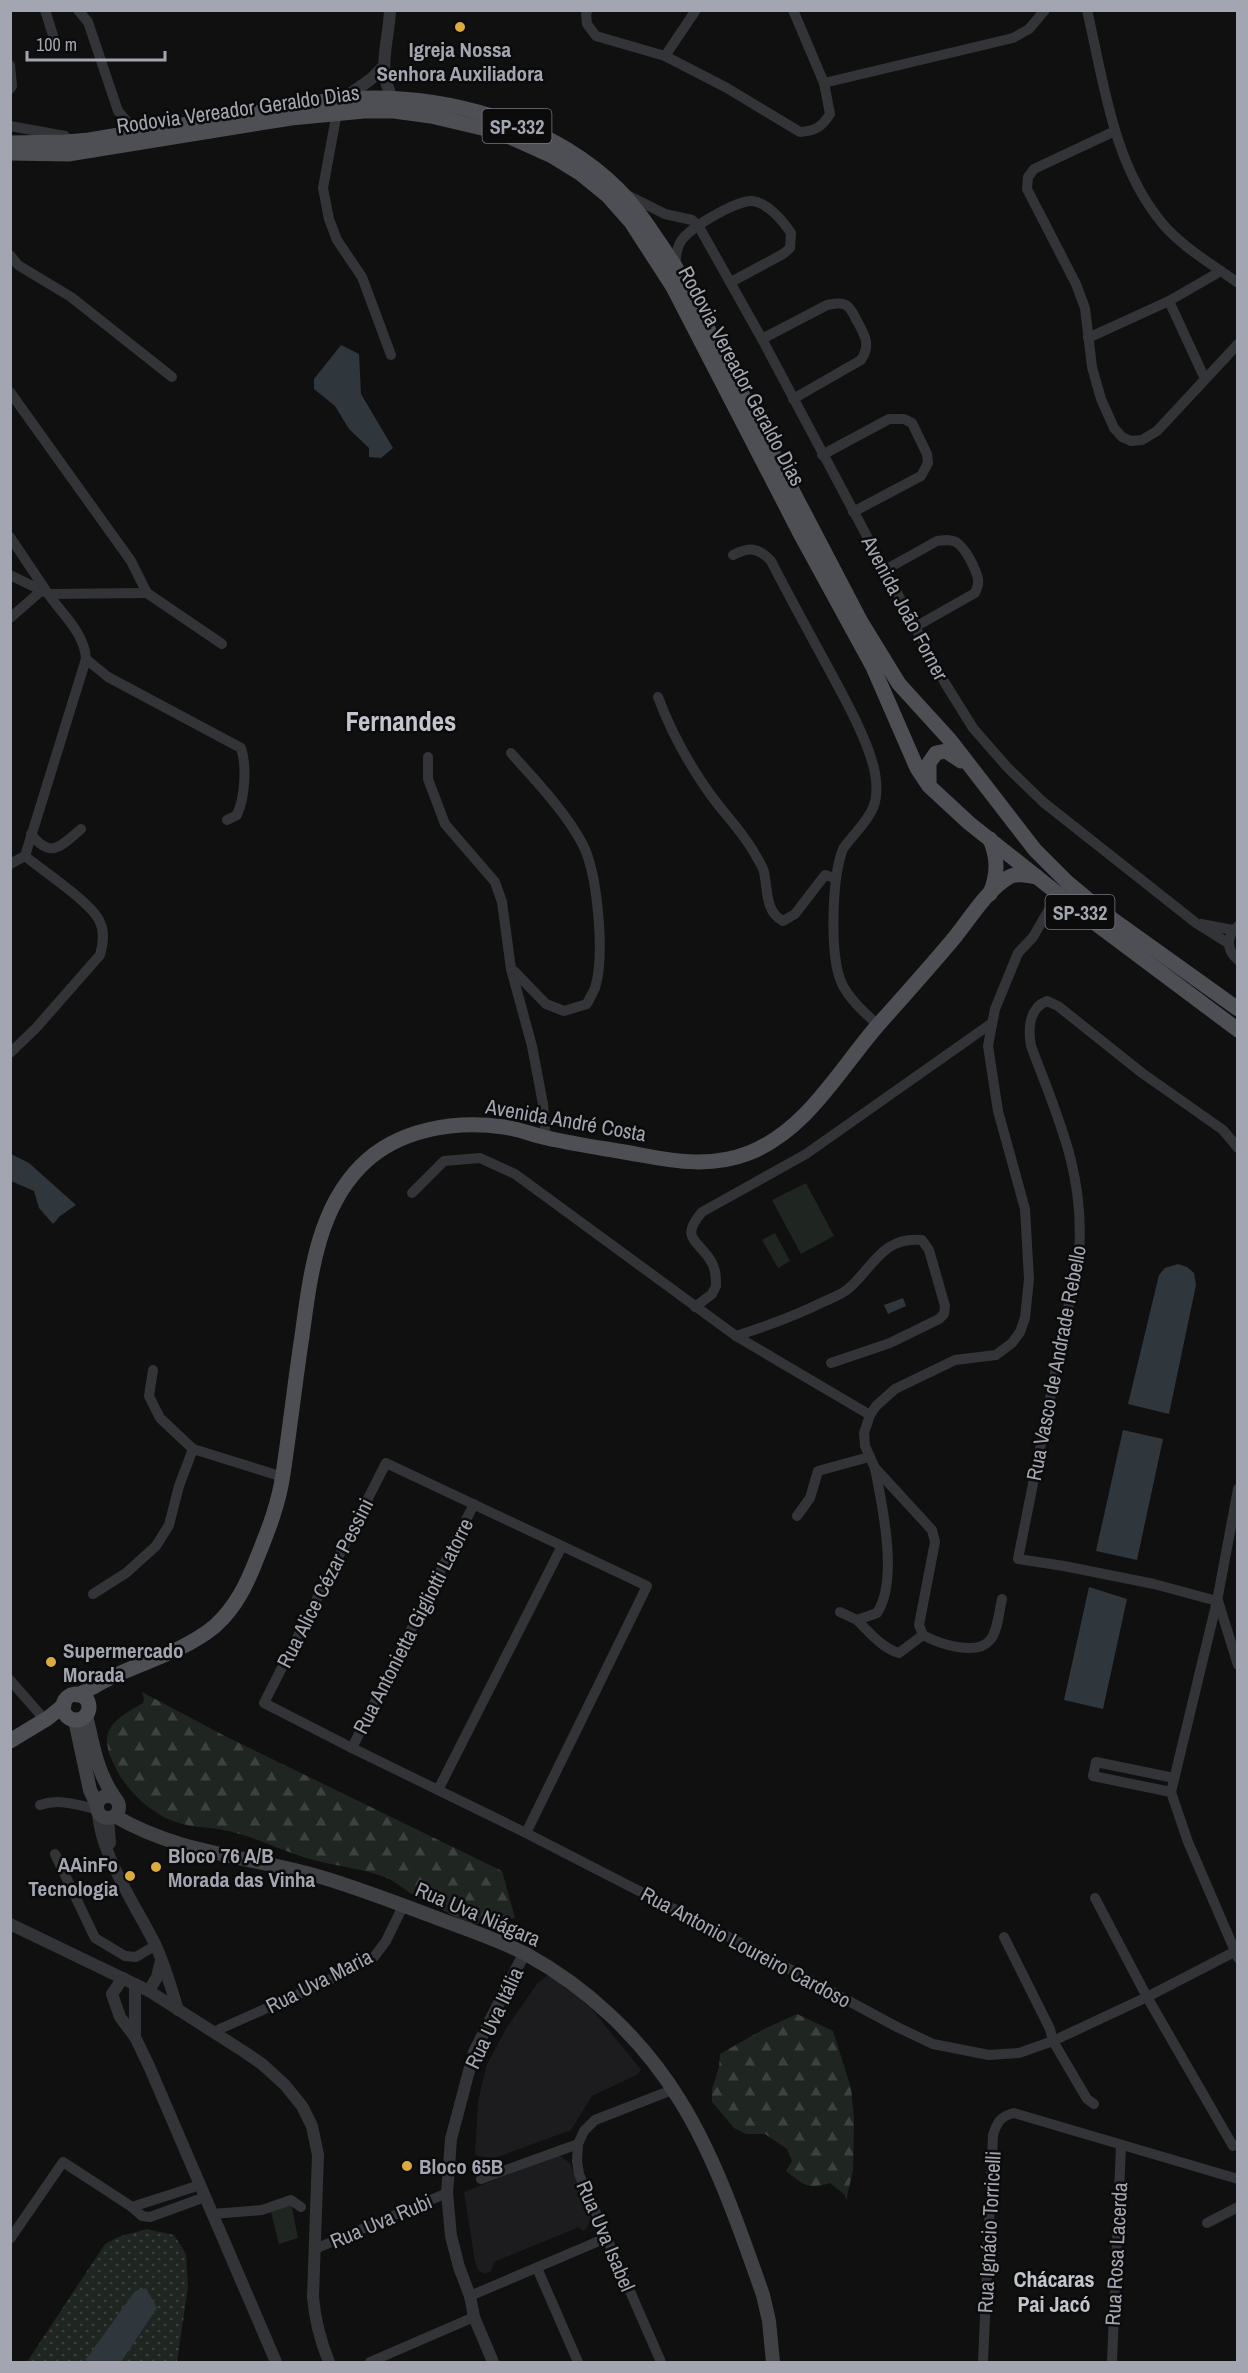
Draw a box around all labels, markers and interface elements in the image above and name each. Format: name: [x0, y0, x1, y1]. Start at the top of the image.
marker: Igreja Nossa Senhora Auxiliadora: [453, 20, 467, 34]
scale bar: [27, 24, 165, 62]
text: 100 m: [36, 32, 77, 57]
place label: Igreja Nossa Senhora Auxiliadora: [377, 35, 544, 88]
street label: Rodovia Vereador Geraldo Dias: [115, 78, 361, 140]
road number: SP-332: [482, 109, 552, 143]
street label: Rodovia Vereador Geraldo Dias: [672, 261, 812, 491]
street label: Avenida João Forner: [854, 530, 955, 686]
district label: Fernandes: [346, 703, 456, 739]
road number: SP-332: [1046, 895, 1114, 929]
street label: Avenida André Costa: [482, 1091, 649, 1148]
street label: Rua Vasco de Andrade Rebello: [1019, 1243, 1093, 1483]
street label: Rua Alice Cézar Pessini: [270, 1493, 380, 1673]
street label: Rua Antonietta Gigliotti Latorre: [346, 1513, 480, 1739]
place label: Supermercado Morada: [63, 1636, 184, 1689]
marker: Supermercado Morada: [44, 1655, 58, 1669]
place label: Bloco 76 A/B Morada das Vinha: [168, 1841, 316, 1894]
place label: AAinFo Tecnologia: [28, 1850, 118, 1903]
marker: Bloco 76 A/B Morada das Vinha: [149, 1860, 163, 1874]
marker: AAinFo Tecnologia: [123, 1869, 137, 1883]
street label: Rua Uva Niágara: [411, 1875, 545, 1954]
street label: Rua Antonio Loureiro Cardoso: [636, 1879, 856, 2015]
street label: Rua Uva Maria: [261, 1942, 378, 2020]
street label: Rua Uva Itália: [458, 1962, 530, 2074]
street label: Rua Ignácio Torricelli: [970, 2150, 1008, 2314]
place label: Bloco 65B: [419, 2152, 503, 2181]
marker: Bloco 65B: [400, 2159, 414, 2173]
street label: Rua Uva Isabel: [570, 2176, 642, 2296]
street label: Rua Rosa Lacerda: [1098, 2181, 1134, 2326]
street label: Rua Uva Rubi: [326, 2187, 436, 2255]
district label: Chácaras Pai Jacó: [1013, 2264, 1095, 2319]

